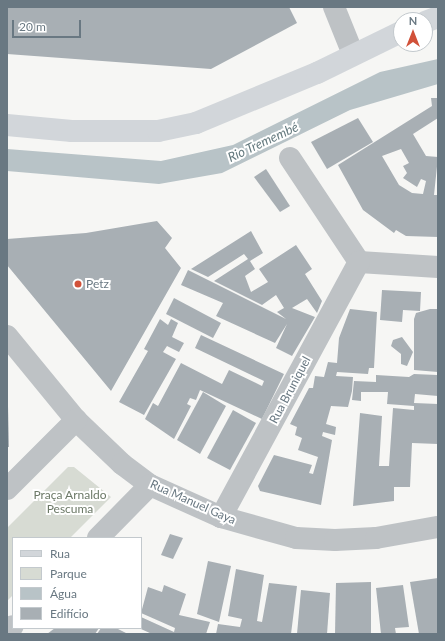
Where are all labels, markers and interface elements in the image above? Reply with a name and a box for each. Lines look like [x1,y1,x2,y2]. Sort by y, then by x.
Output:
scale bar [14,12,83,38]
north arrow [393,12,433,52]
text: N [409,14,417,27]
text: 20 m [19,19,46,34]
water label: Rio Tremembé [225,119,301,165]
place label: Petz [86,277,109,291]
marker: Petz [73,279,83,289]
street label: Rua Bruniquel [266,354,314,426]
street label: Rua Manuel Gaya [148,477,238,527]
park label: Praça Arnaldo Pescuma [33,488,107,516]
legend [12,537,142,629]
text: Rua [50,546,70,561]
text: Parque [50,566,87,581]
text: Água [50,586,77,601]
text: Edifício [50,606,89,621]

